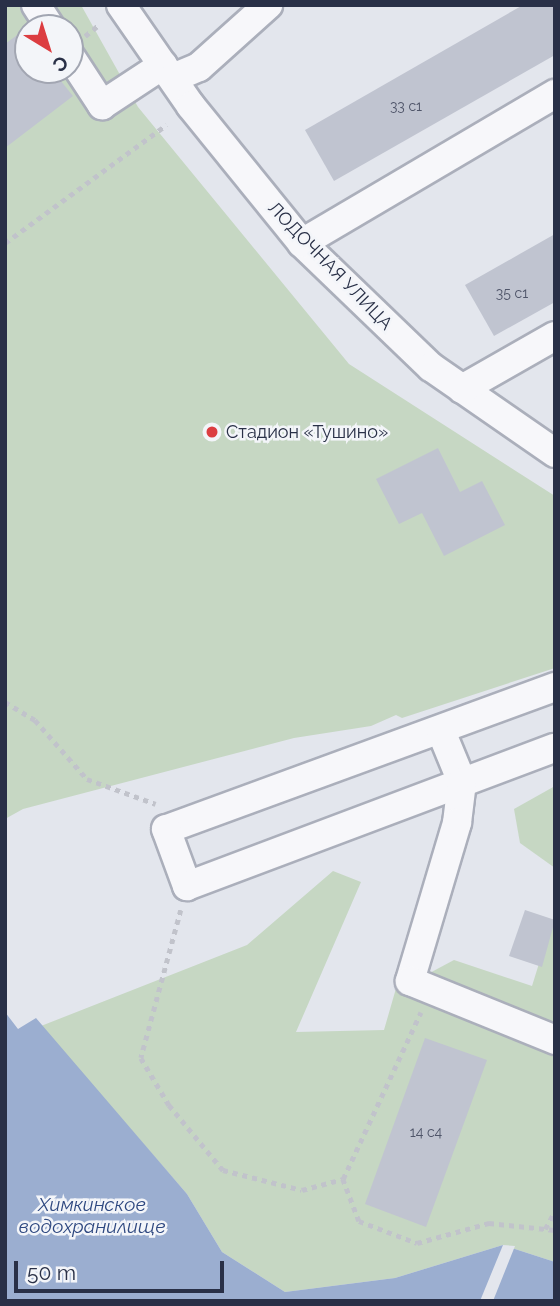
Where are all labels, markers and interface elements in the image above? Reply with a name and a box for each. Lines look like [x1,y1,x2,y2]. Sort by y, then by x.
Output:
north arrow [14,14,84,84]
text: С [49,51,73,77]
house number: 33 с1 [390,98,422,114]
street label: ЛОДОЧНАЯ УЛИЦА [263,197,397,335]
house number: 35 с1 [496,285,528,301]
place label: Стадион «Тушино» [226,421,388,443]
marker: Стадион «Тушино» [204,424,220,440]
house number: 14 с4 [410,1124,442,1140]
water label: Химкинское водохранилище [18,1194,166,1238]
scale bar [18,1246,228,1290]
text: 50 m [27,1260,76,1285]

